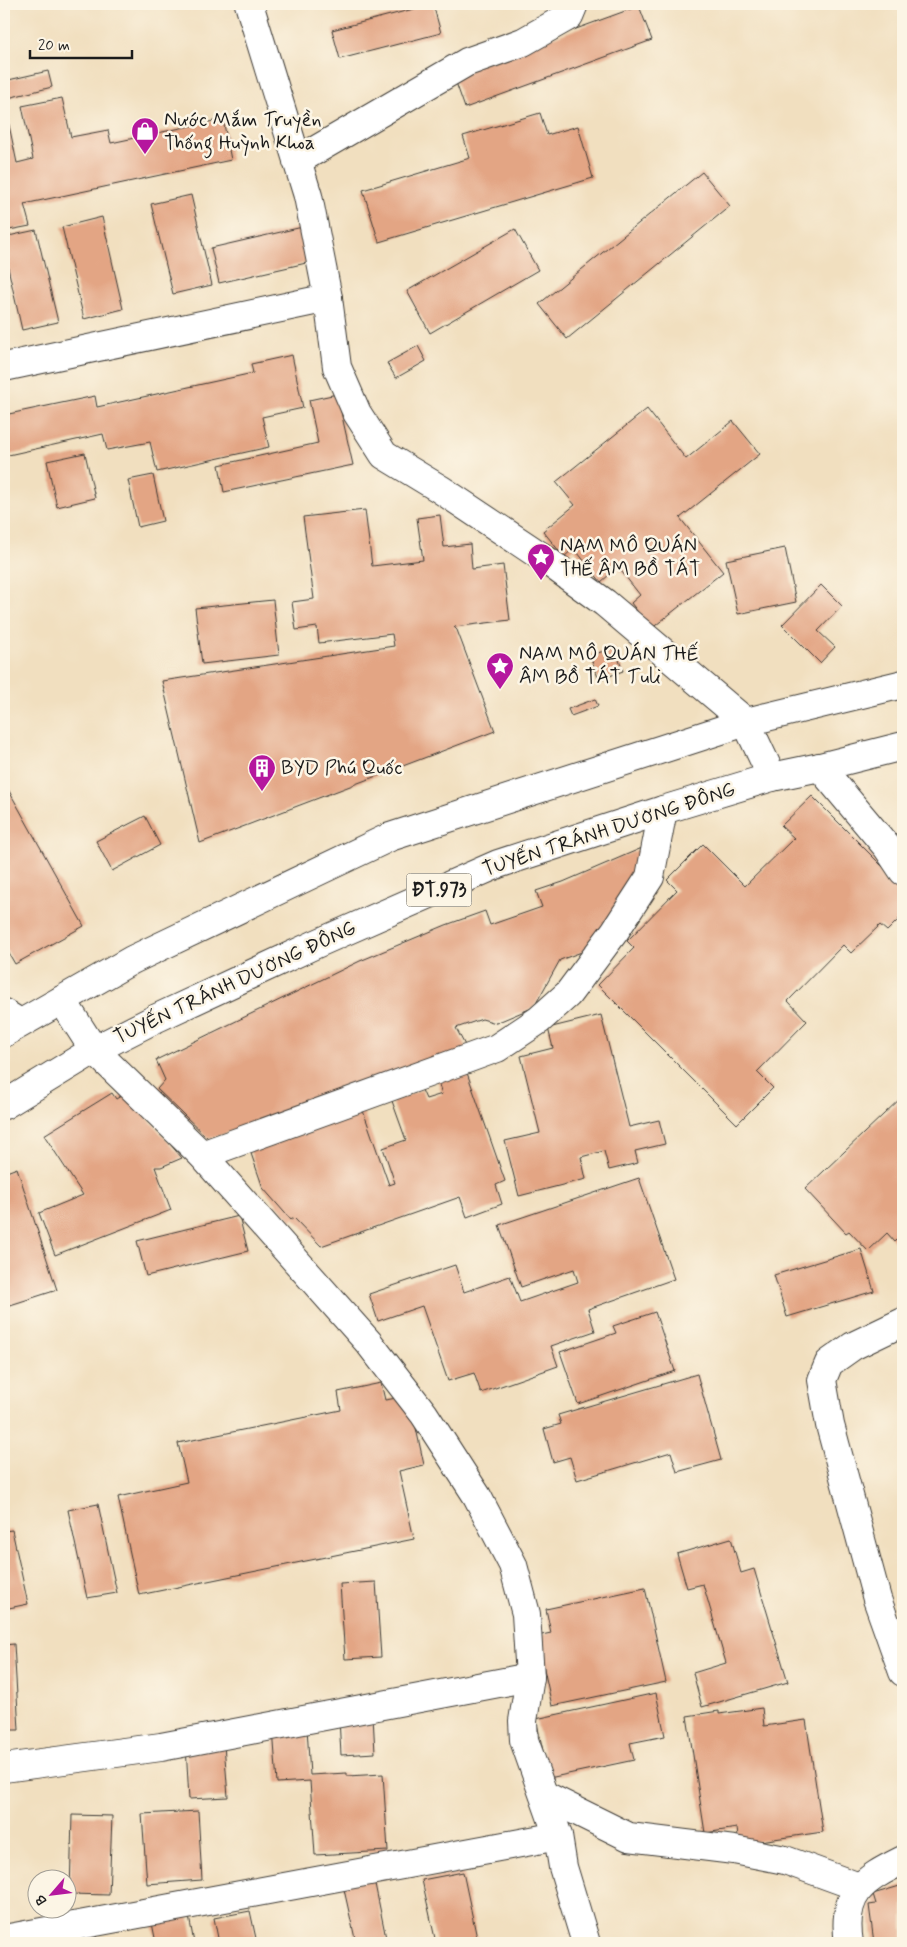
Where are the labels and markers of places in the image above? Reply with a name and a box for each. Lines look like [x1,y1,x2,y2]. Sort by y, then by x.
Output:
place label: Nước Mắm Truyền Thống Huỳnh Khoa [164,107,321,159]
shop icon: Nước Mắm Truyền Thống Huỳnh Khoa [130,116,160,155]
place label: NAM MÔ QUÁN THẾ ÂM BỒ TÁT [560,533,700,583]
place icon: NAM MÔ QUÁN THẾ ÂM BỒ TÁT [526,542,556,581]
place label: NAM MÔ QUÁN THẾ ÂM BỒ TÁT Tuli [519,641,698,691]
place icon: NAM MÔ QUÁN THẾ ÂM BỒ TÁT Tuli [485,651,515,690]
building icon: BYD Phú Quốc [247,753,277,792]
place label: BYD Phú Quốc [281,755,402,782]

